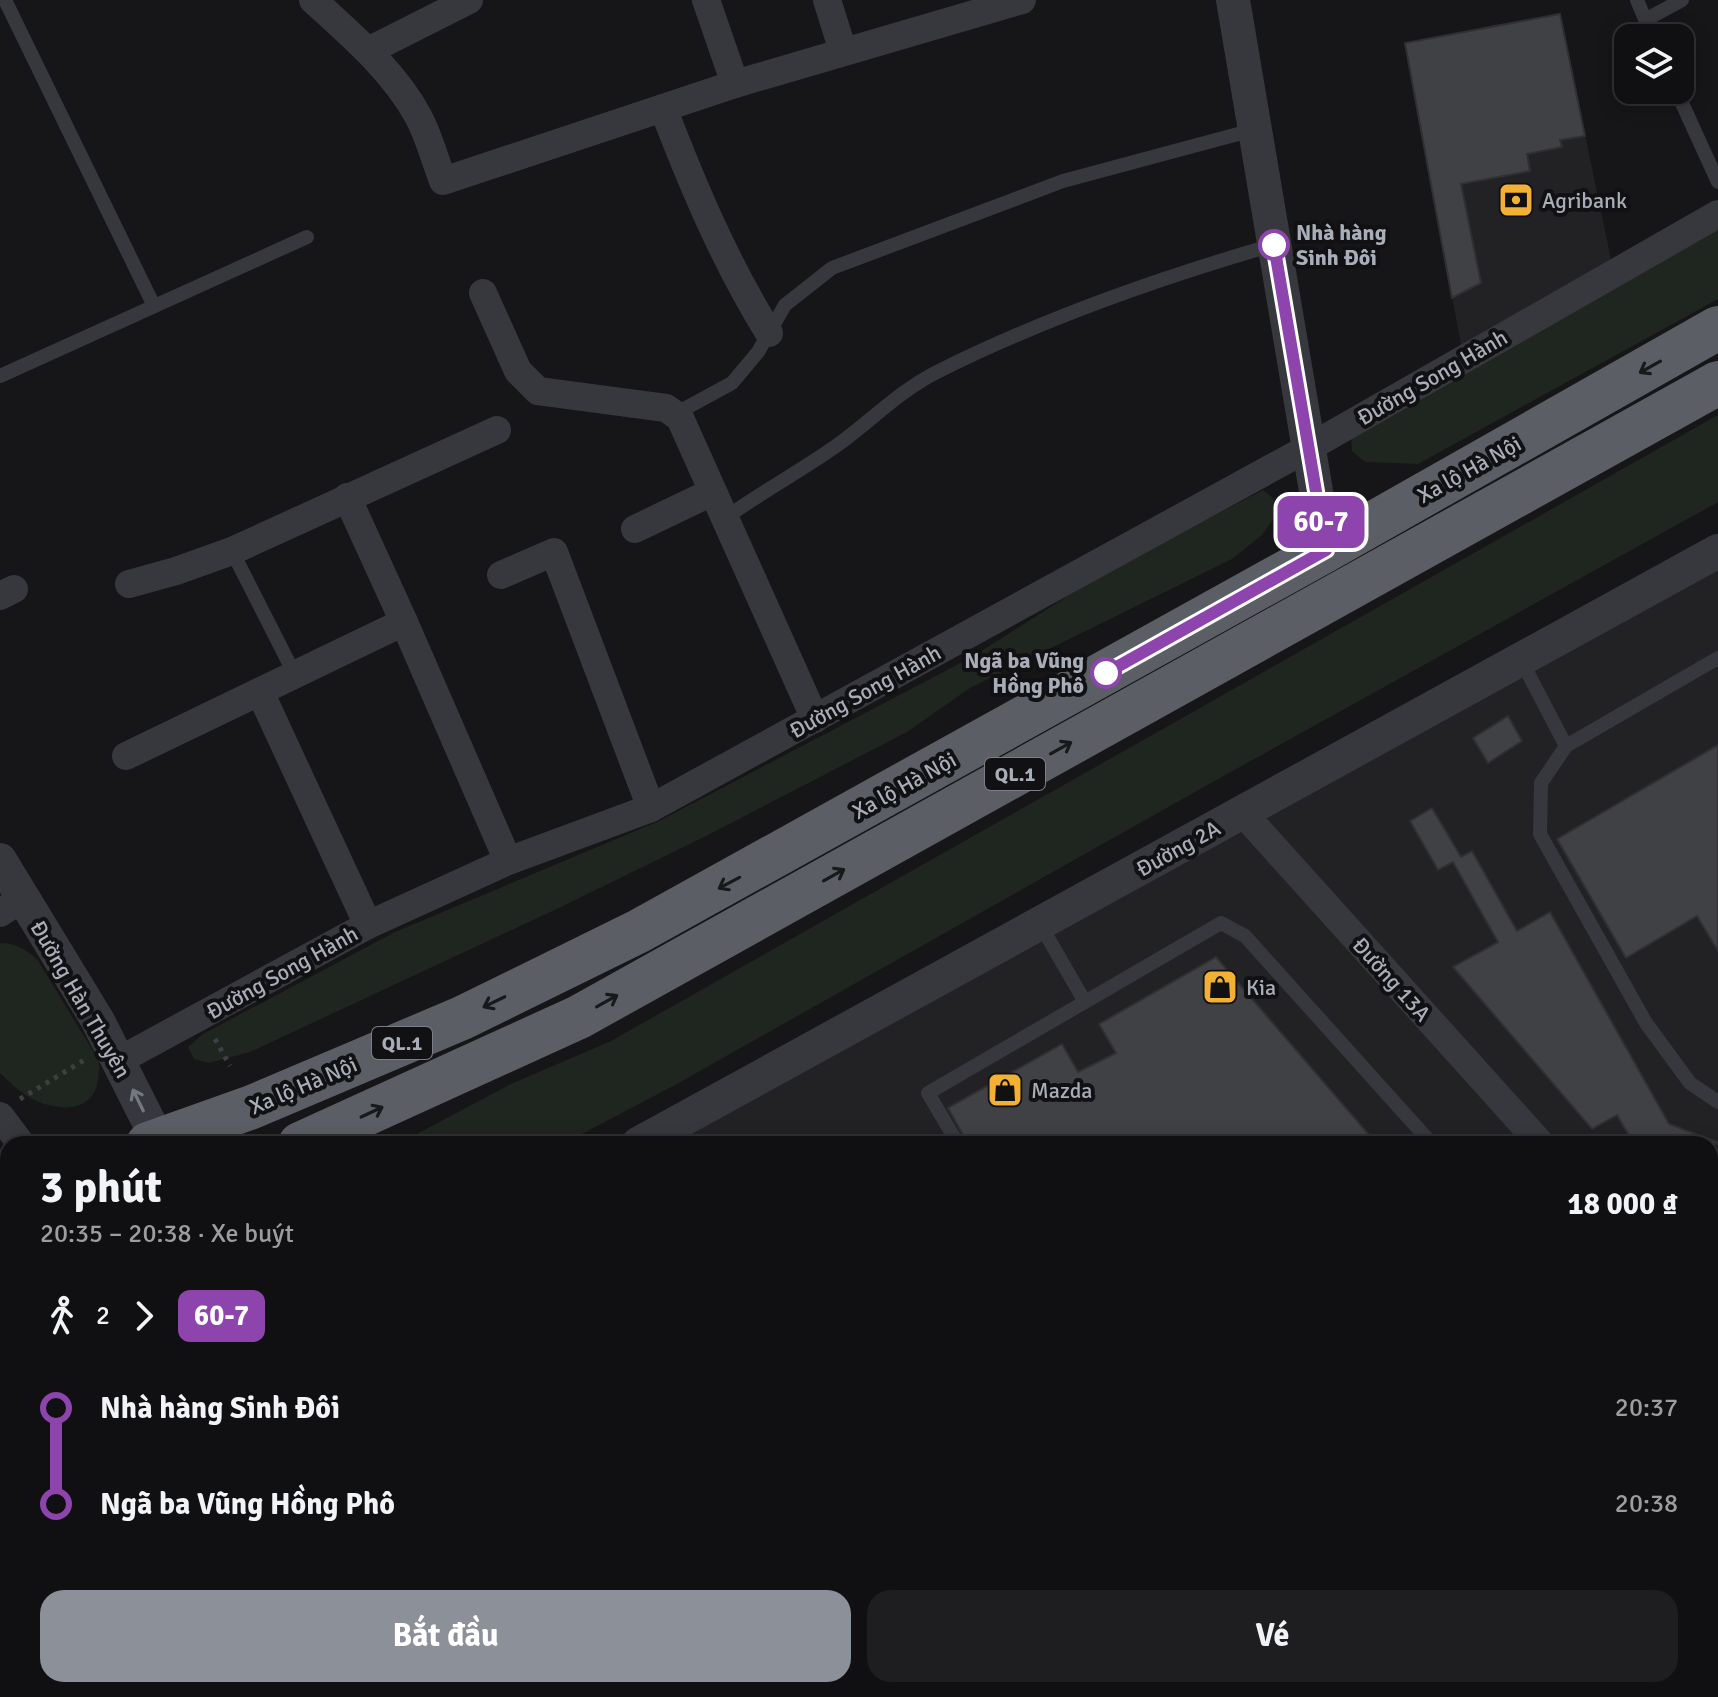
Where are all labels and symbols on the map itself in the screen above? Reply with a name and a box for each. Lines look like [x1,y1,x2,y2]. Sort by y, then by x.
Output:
bank icon: Agribank [1497,181,1535,219]
place label: Agribank [1542,187,1627,214]
place label: Nhà hàng Sinh Đôi [1296,219,1387,271]
marker: Nhà hàng Sinh Đôi [1259,230,1289,260]
street label: Đường Song Hành [1352,324,1512,431]
one-way arrow [1639,359,1662,375]
street label: Xa lộ Hà Nội [1413,430,1526,509]
line badge: 60-7 [1265,496,1377,548]
street label: Đường Song Hành [785,639,946,744]
place label: Ngã ba Vũng Hồng Phô [964,647,1084,699]
marker: Ngã ba Vũng Hồng Phô [1091,658,1121,688]
one-way arrow [1049,740,1072,756]
street label: Xa lộ Hà Nội [848,746,961,825]
road number: QL.1 [985,758,1045,790]
street label: Đường 2A [1131,814,1225,883]
one-way arrow [822,867,845,883]
one-way arrow [717,875,741,891]
street label: Đường Hàn Thuyên [25,916,137,1083]
street label: Đường Song Hành [202,920,363,1025]
street label: Đường 13A [1347,932,1437,1027]
shop icon: Kia [1201,968,1239,1006]
place label: Kia [1246,974,1276,1001]
one-way arrow [595,993,618,1009]
one-way arrow [482,995,506,1010]
road number: QL.1 [372,1027,432,1059]
street label: Xa lộ Hà Nội [245,1051,361,1120]
shop icon: Mazda [986,1071,1024,1109]
place label: Mazda [1031,1077,1092,1104]
one-way arrow [130,1089,146,1113]
one-way arrow [359,1104,383,1119]

